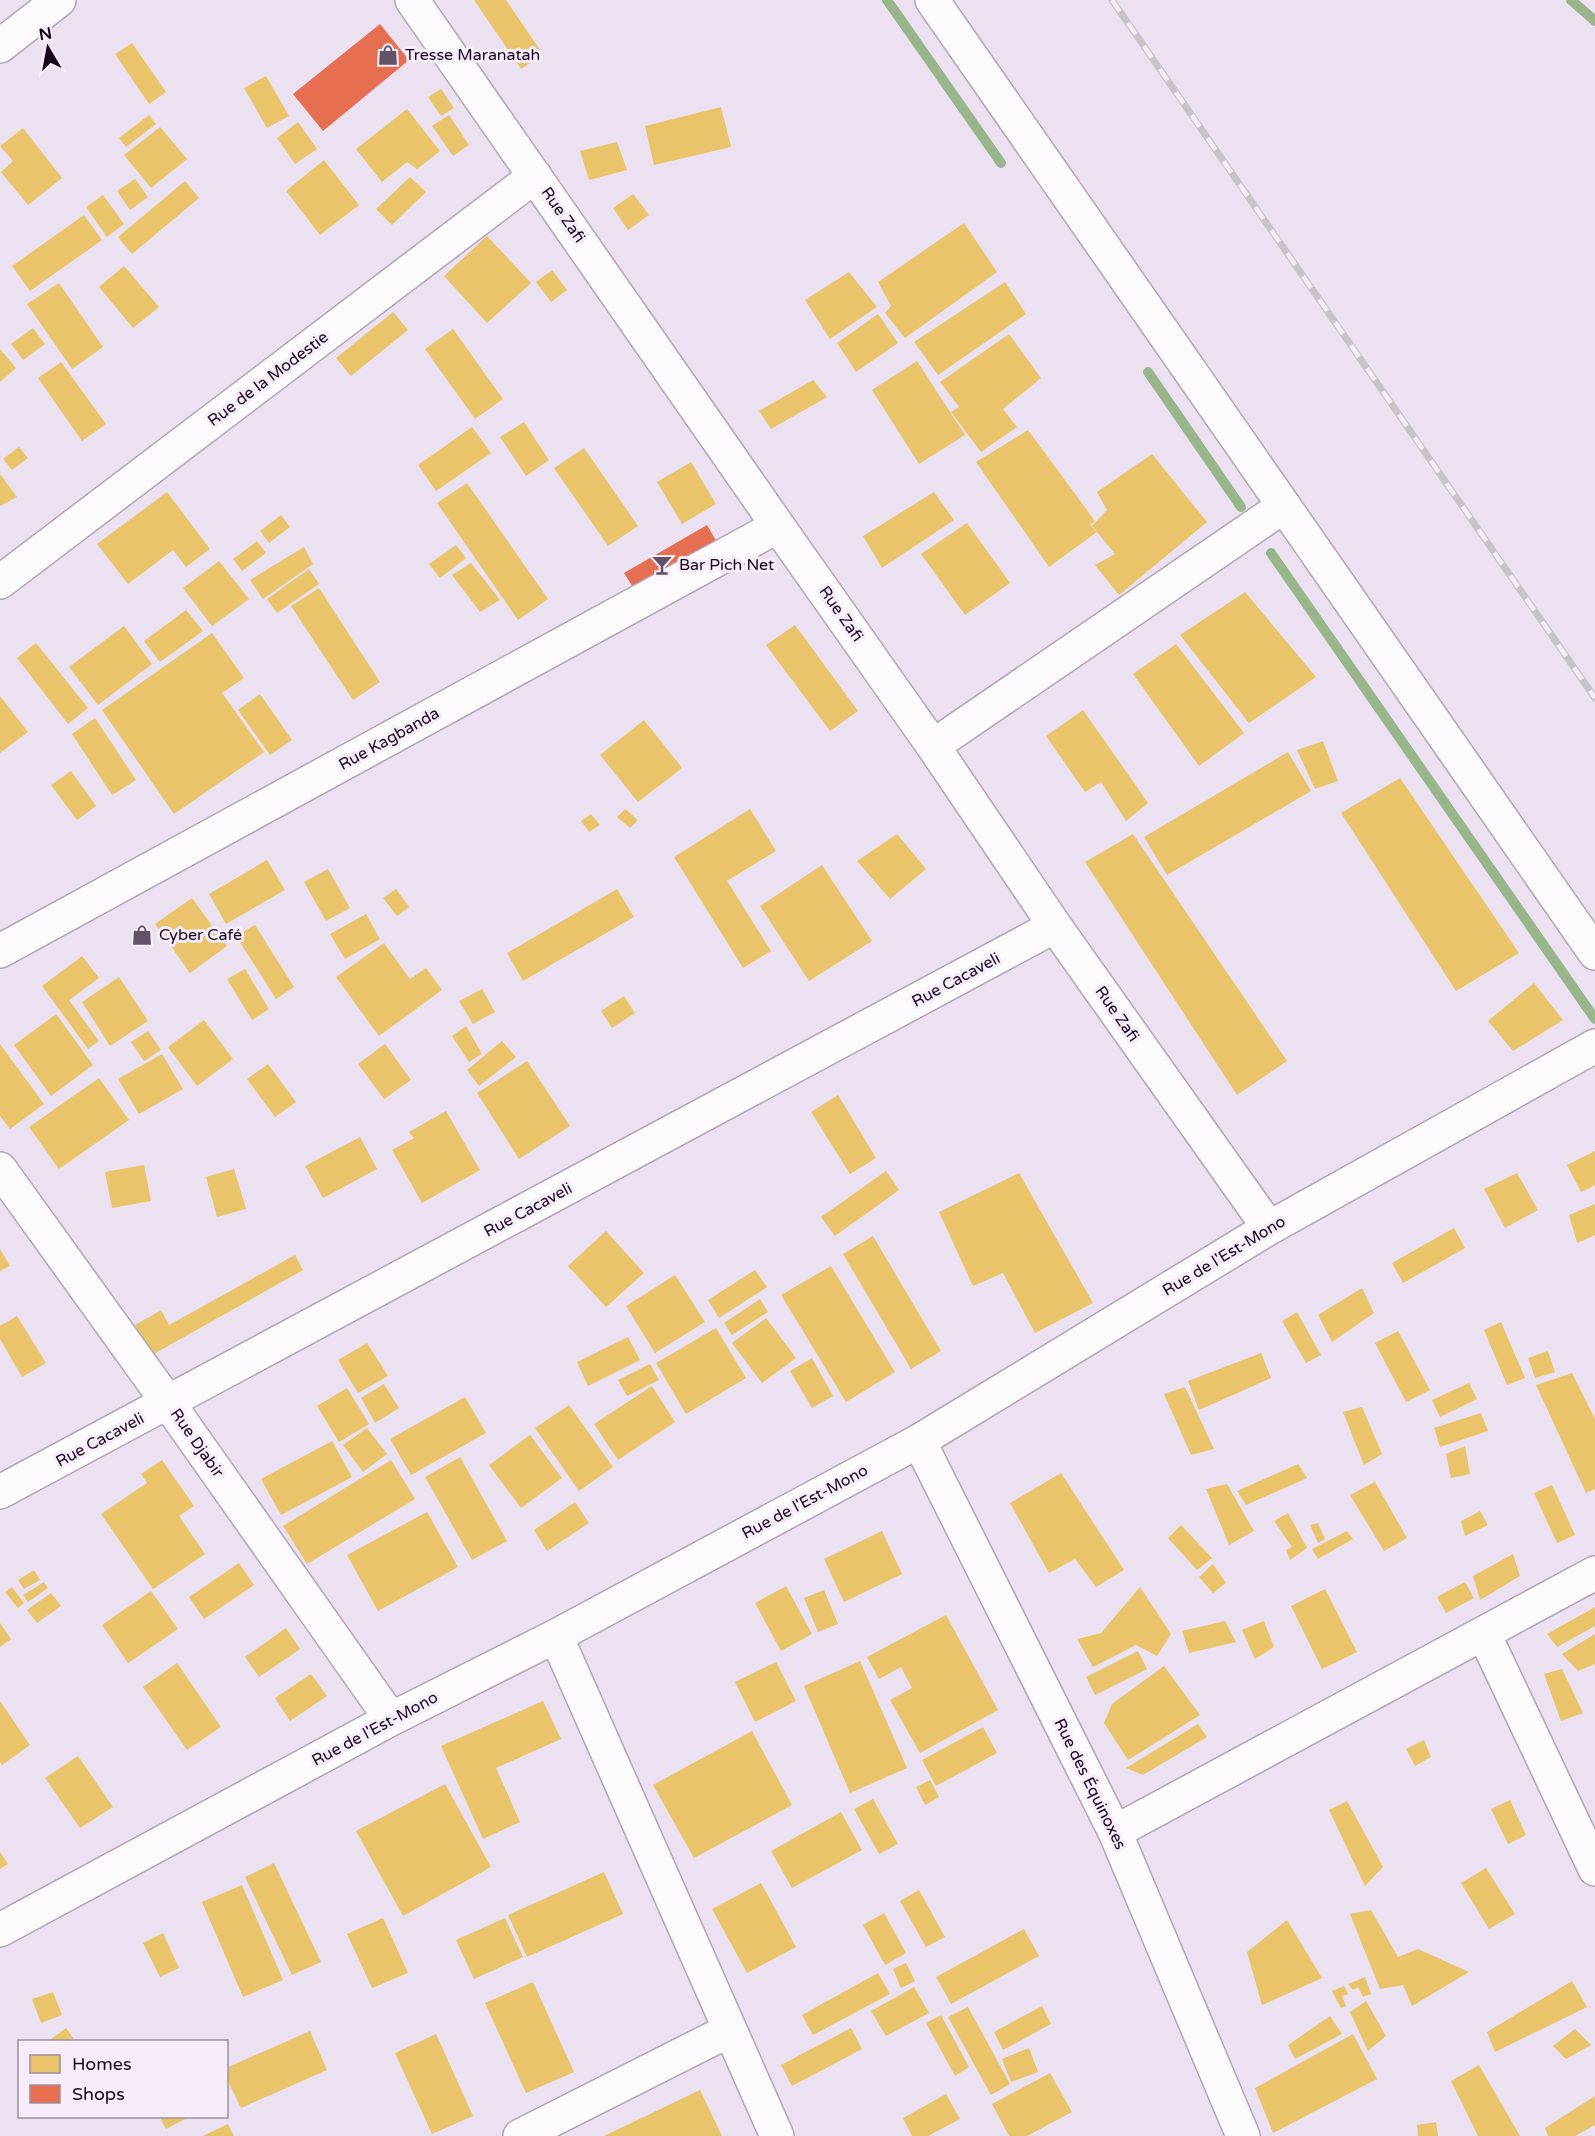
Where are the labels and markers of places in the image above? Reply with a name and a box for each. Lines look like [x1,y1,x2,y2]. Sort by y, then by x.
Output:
shop icon: Tresse Maranatah [376,43,400,67]
place label: Tresse Maranatah [405,45,540,65]
bar icon: Bar Pich Net [650,553,674,577]
place label: Bar Pich Net [679,555,774,575]
shop icon: Cyber Café [130,923,154,947]
place label: Cyber Café [159,925,242,945]

